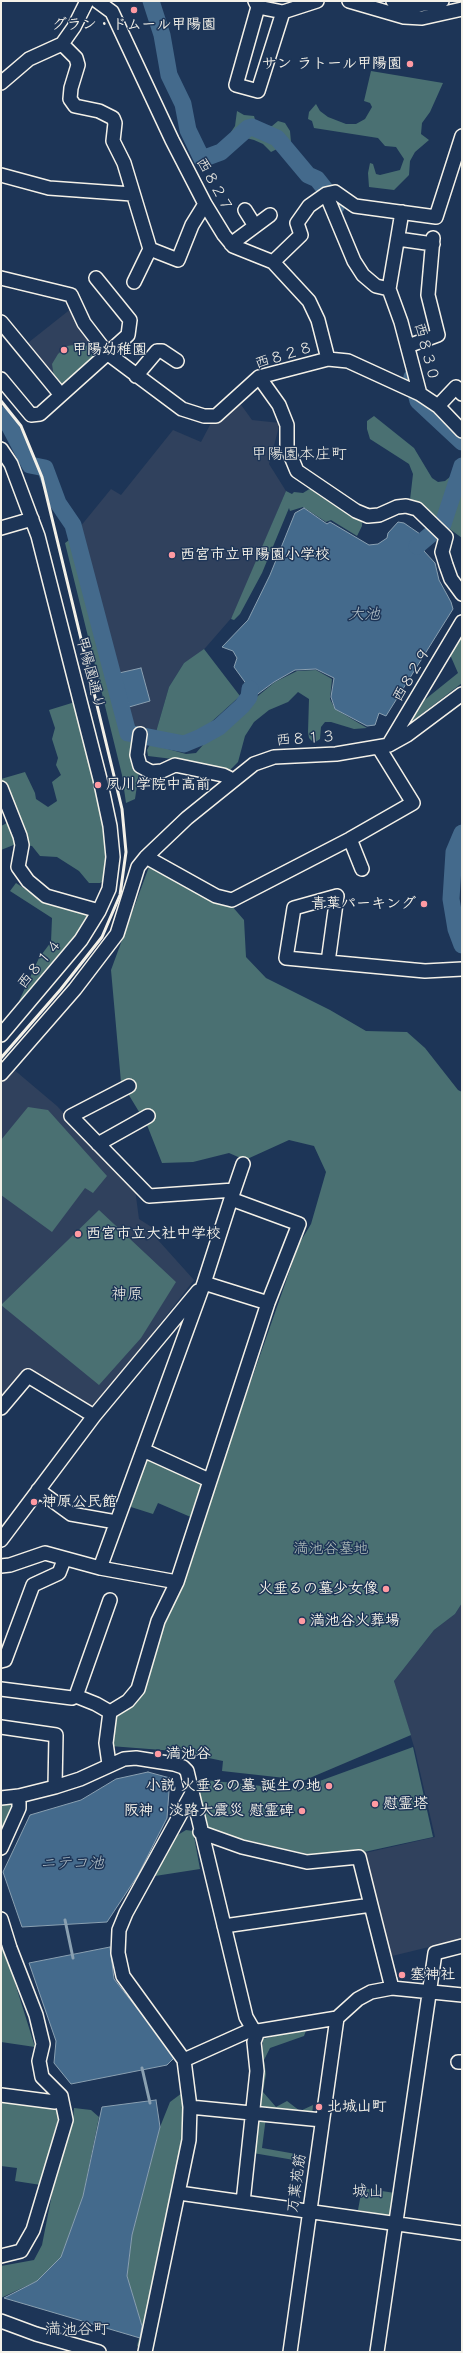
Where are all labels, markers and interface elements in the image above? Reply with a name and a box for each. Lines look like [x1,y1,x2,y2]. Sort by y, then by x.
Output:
marker: グラン・ドムール甲陽園 [129,5,139,15]
place label: グラン・ドムール甲陽園 [52,16,216,34]
place label: サン ラトール甲陽園 [262,55,402,73]
marker: サン ラトール甲陽園 [405,59,415,69]
street label: 西８２７ [192,154,236,216]
street label: 西８３０ [410,321,442,383]
street label: 西８２８ [253,339,315,373]
place label: 甲陽幼稚園 [72,341,147,359]
marker: 甲陽幼稚園 [59,345,69,355]
district label: 甲陽園本庄町 [251,445,347,465]
place label: 西宮市立甲陽園小学校 [180,546,330,564]
marker: 西宮市立甲陽園小学校 [167,550,177,560]
water label: 大池 [348,605,380,625]
street label: 甲陽園通り [72,634,108,712]
street label: 西８２９ [389,645,435,705]
street label: 西８１３ [275,728,337,750]
place label: 夙川学院中高前 [106,776,211,794]
marker: 夙川学院中高前 [93,780,103,790]
place label: 青葉パーキング [311,895,416,913]
marker: 青葉パーキング [419,899,429,909]
street label: 西８１４ [14,935,66,993]
place label: 西宮市立大社中学校 [86,1225,221,1243]
marker: 西宮市立大社中学校 [73,1229,83,1239]
district label: 神原 [111,1285,143,1305]
place label: 神原公民館 [42,1493,117,1511]
marker: 神原公民館 [29,1497,39,1507]
park label: 満池谷墓地 [294,1540,368,1558]
place label: 火垂るの墓少女像 [258,1580,378,1598]
marker: 火垂るの墓少女像 [381,1584,391,1594]
place label: 満池谷火葬場 [310,1612,400,1630]
marker: 満池谷火葬場 [297,1616,307,1626]
place label: 満池谷 [166,1745,211,1763]
marker: 満池谷 [153,1749,163,1759]
place label: 小説 火垂るの墓 誕生の地 [146,1777,321,1795]
marker: 小説 火垂るの墓 誕生の地 [324,1781,334,1791]
place label: 慰霊塔 [383,1795,428,1813]
marker: 慰霊塔 [370,1799,380,1809]
place label: 阪神・淡路大震災 慰霊碑 [124,1802,294,1820]
marker: 阪神・淡路大震災 慰霊碑 [297,1806,307,1816]
water label: ニテコ池 [40,1854,104,1874]
place label: 塞神社 [410,1966,455,1984]
marker: 塞神社 [397,1970,407,1980]
place label: 北城山町 [327,2098,387,2116]
marker: 北城山町 [314,2102,324,2112]
street label: 万葉苑筋 [284,2152,310,2214]
district label: 城山 [352,2182,384,2202]
district label: 満池谷町 [45,2320,109,2340]

